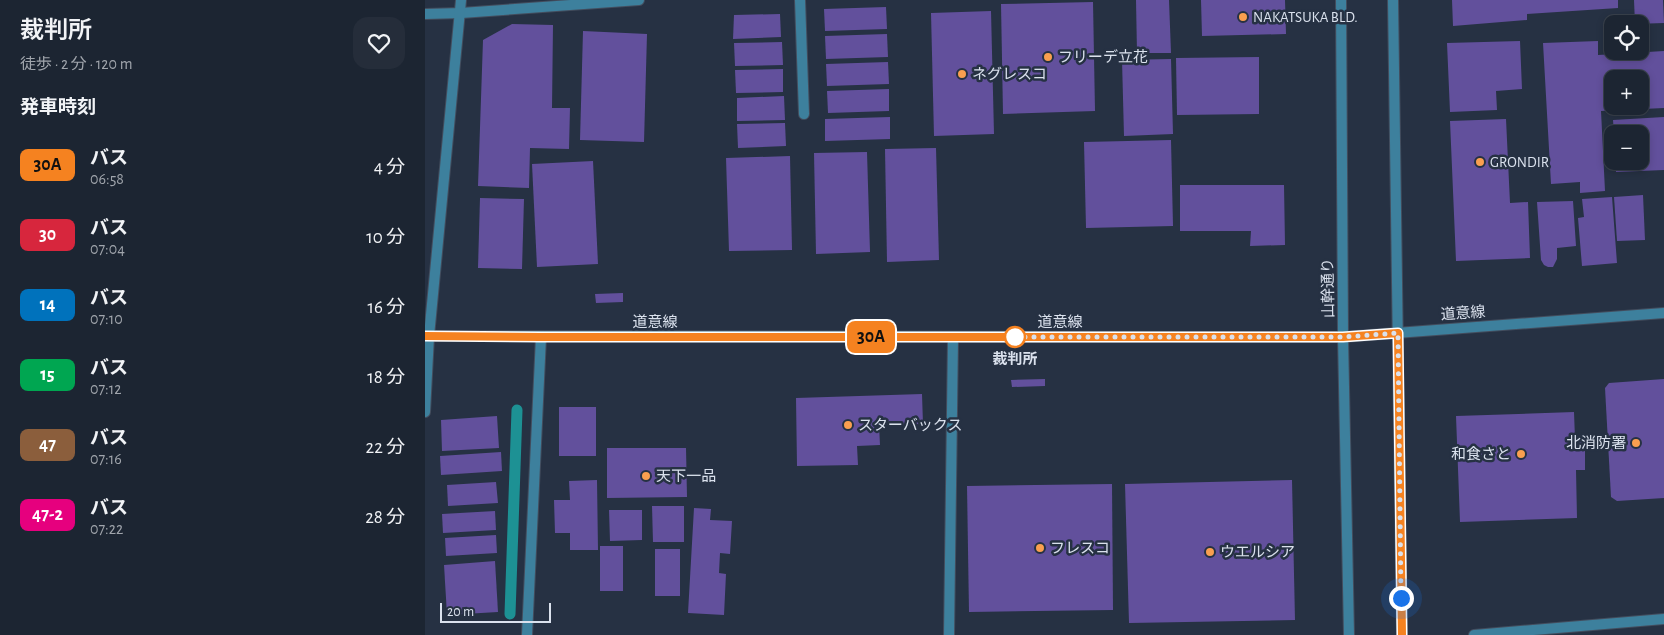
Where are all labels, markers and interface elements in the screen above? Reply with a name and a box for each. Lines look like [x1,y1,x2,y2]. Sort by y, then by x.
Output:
place label: NAKATSUKA BLD. [1253,10,1358,25]
marker: NAKATSUKA BLD. [1237,11,1249,23]
map controls [1604,15,1649,170]
button: locate [1604,15,1649,60]
button: heart [353,17,405,69]
text: 裁判所 [20,19,92,43]
place label: フリーデ立花 [1058,49,1148,65]
marker: フリーデ立花 [1042,51,1054,63]
text: 徒歩 · 2 分 · 120 m [20,56,132,72]
place label: ネグレスコ [972,66,1047,82]
marker: ネグレスコ [956,68,968,80]
button: + [1604,70,1649,115]
text: 発車時刻 [20,98,96,117]
button: − [1604,125,1649,170]
text: バス [90,149,128,168]
place label: GRONDIR [1490,155,1549,170]
text: 30A [34,156,61,174]
marker: GRONDIR [1474,156,1486,168]
text: 4 分 [374,158,405,177]
text: 06:58 [90,171,124,187]
text: バス [90,219,128,238]
text: 30 [39,226,56,244]
text: 10 分 [366,228,405,247]
text: 07:04 [90,241,125,257]
street label: 山幹通り [1319,258,1337,318]
text: バス [90,289,128,308]
text: 14 [40,296,55,314]
text: 16 分 [367,298,405,317]
street label: 道意線 [1440,303,1486,323]
text: 07:10 [90,311,123,327]
street label: 道意線 [632,314,678,330]
street label: 道意線 [1037,314,1083,330]
line badge: 30A [842,321,900,353]
marker: 裁判所 [1004,326,1026,348]
text: 30A [857,328,885,346]
place label: 裁判所 [992,350,1038,367]
text: バス [90,359,128,378]
text: 15 [40,366,55,384]
text: 18 分 [367,368,405,387]
text: 07:12 [90,381,122,397]
place label: スターバックス [858,417,962,433]
marker: スターバックス [842,419,854,431]
text: バス [90,429,128,448]
place label: 北消防署 [1566,434,1626,451]
text: 47 [39,436,56,454]
marker: 北消防署 [1630,437,1642,449]
text: 22 分 [366,438,405,457]
place label: 和食さと [1451,446,1511,462]
marker: 和食さと [1515,448,1527,460]
text: 07:16 [90,451,122,467]
place label: 天下一品 [656,469,716,484]
marker: 天下一品 [640,470,652,482]
text: バス [90,499,128,518]
text: 47-2 [32,506,63,524]
text: 28 分 [365,508,405,527]
text: 07:22 [90,521,123,537]
place label: フレスコ [1050,541,1110,556]
marker: フレスコ [1034,542,1046,554]
place label: ウエルシア [1220,545,1295,560]
marker: ウエルシア [1204,546,1216,558]
your location [1389,586,1414,611]
scale bar [440,600,551,623]
text: 20 m [447,605,474,619]

